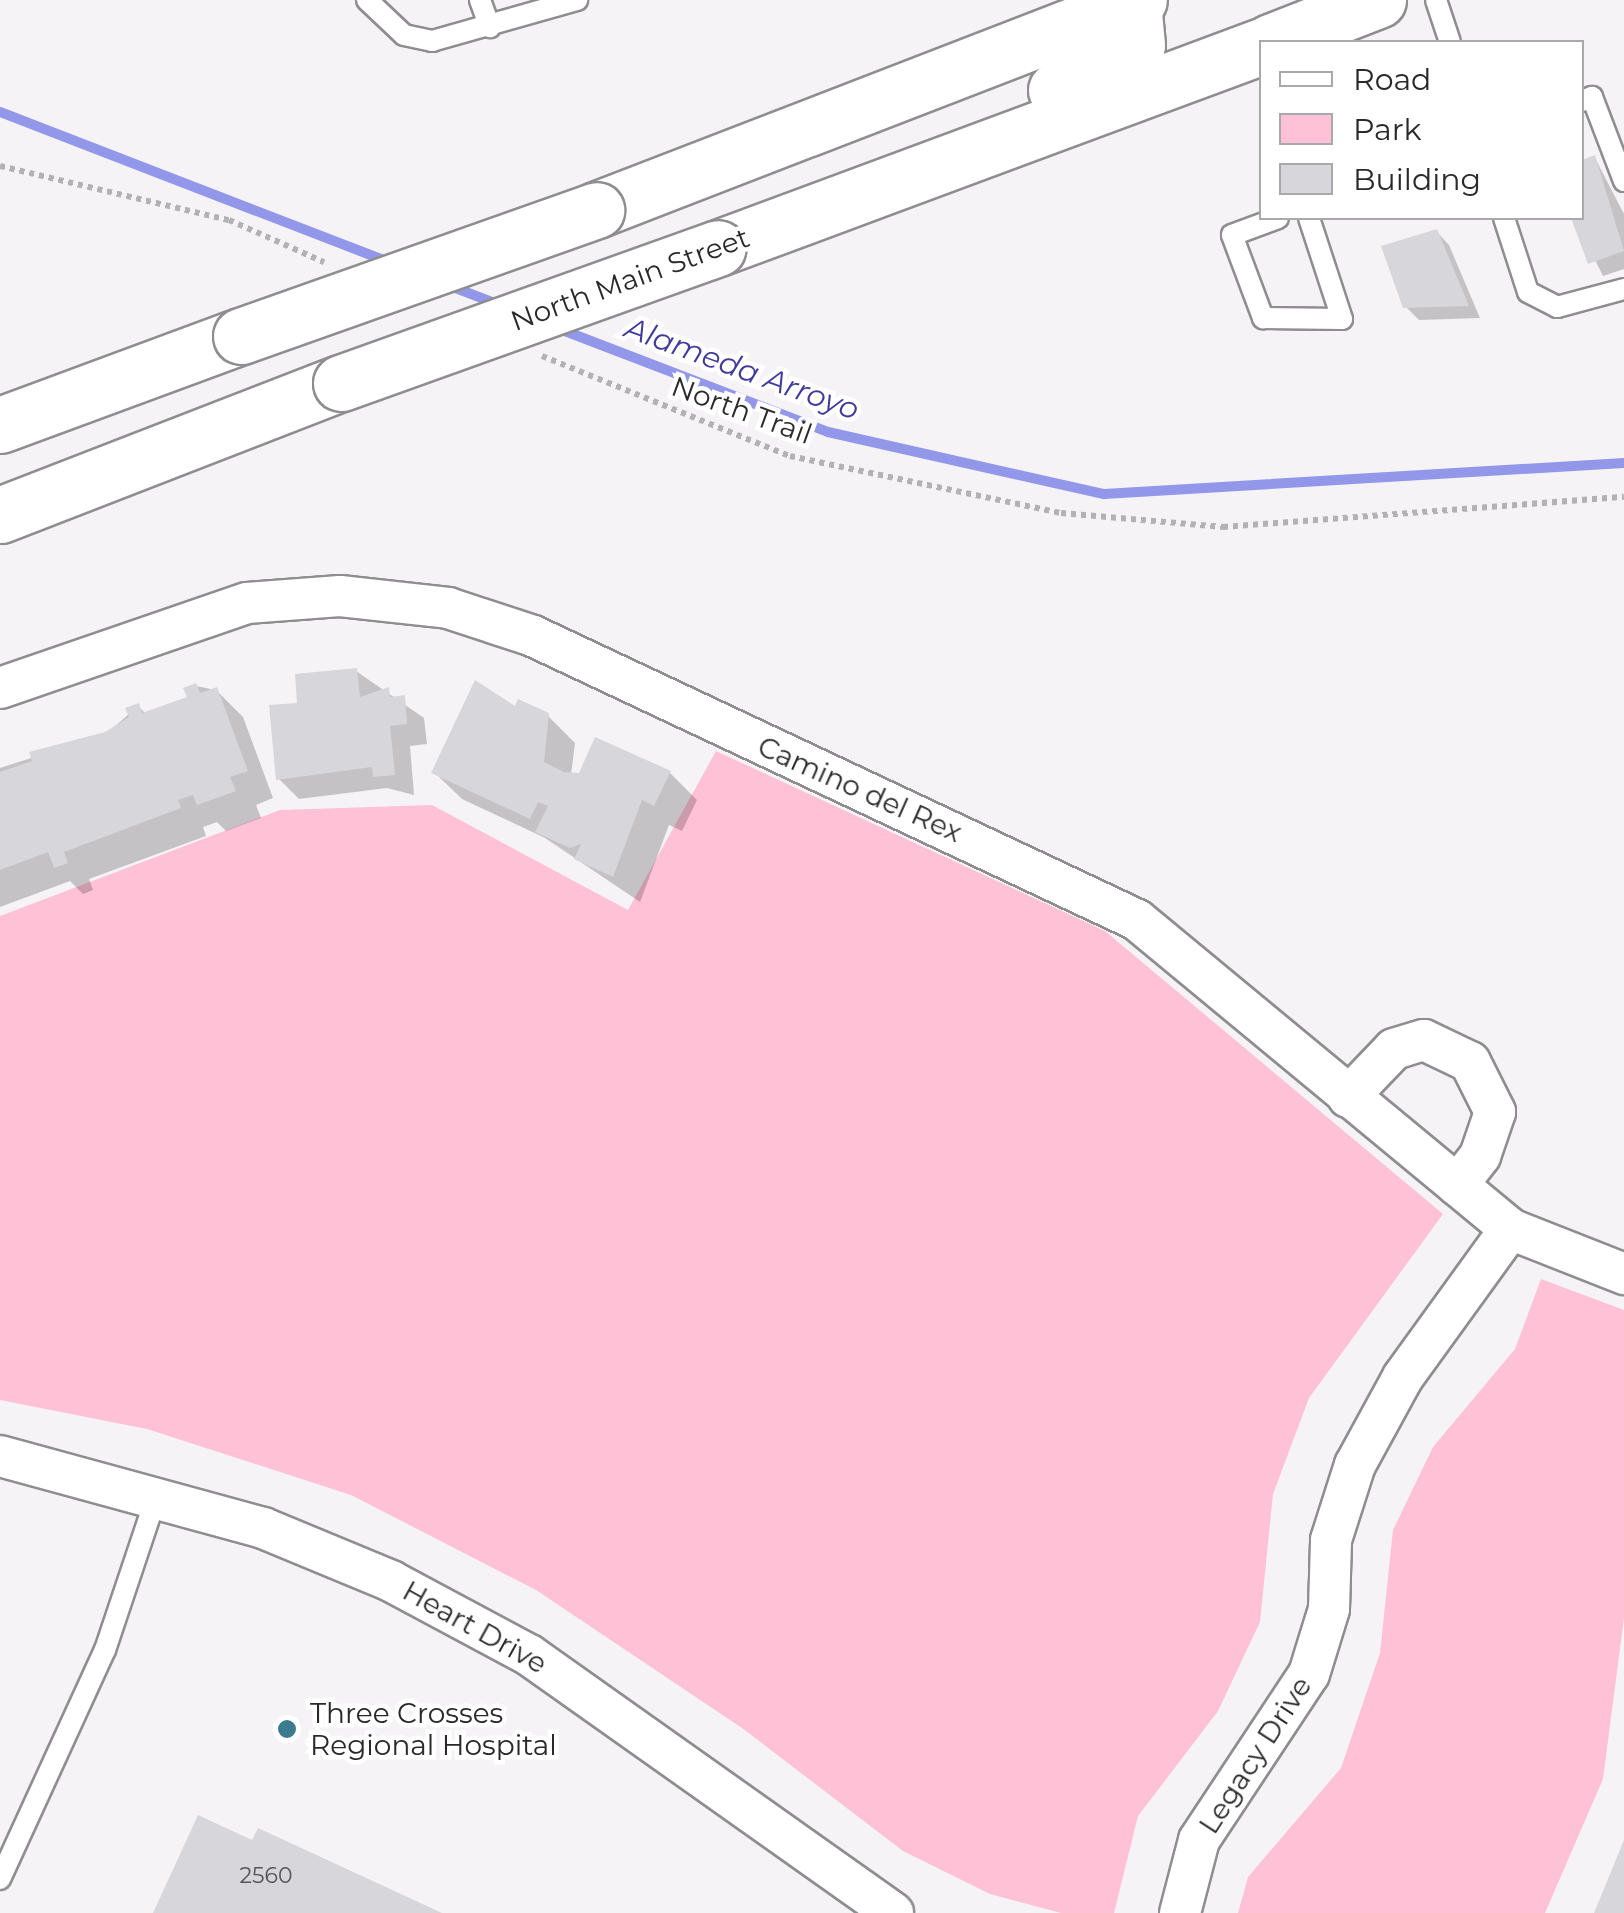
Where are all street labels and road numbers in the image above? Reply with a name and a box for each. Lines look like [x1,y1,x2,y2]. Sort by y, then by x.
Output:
street label: North Main Street [506,220,754,338]
street label: North Trail [667,369,817,451]
street label: Camino del Rex [753,729,967,849]
street label: Heart Drive [397,1574,553,1680]
street label: Legacy Drive [1192,1670,1318,1840]

